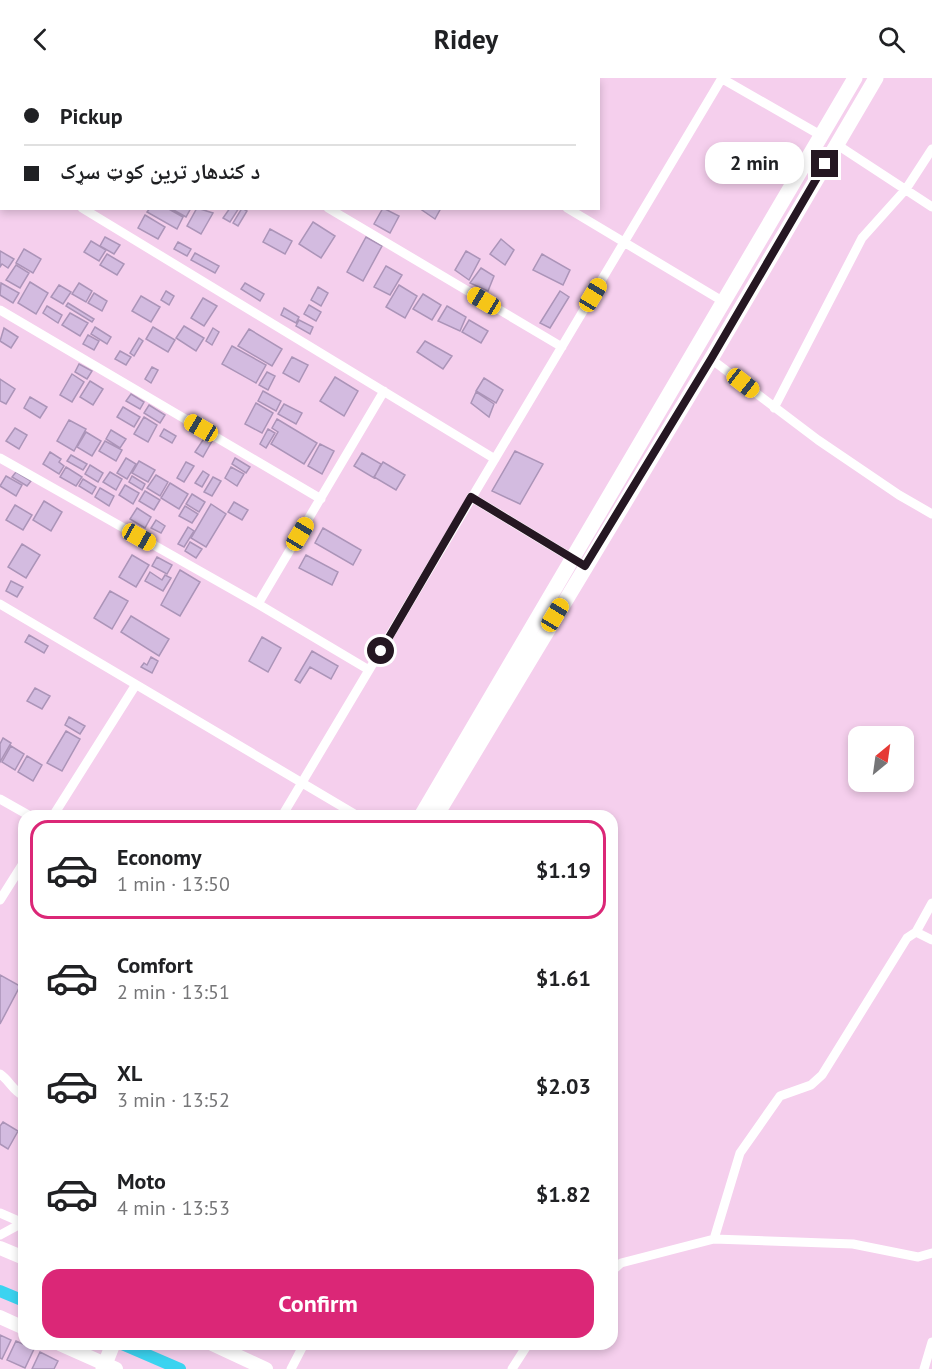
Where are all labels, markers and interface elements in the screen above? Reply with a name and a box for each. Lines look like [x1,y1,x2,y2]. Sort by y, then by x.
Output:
text: Ridey [434,22,498,56]
icon: back [24,23,57,56]
icon: search [875,23,908,56]
text: Pickup [60,102,123,130]
callout: 2 min [705,143,804,185]
text: 2 min [730,150,779,176]
route end [811,150,838,177]
text: د کندهار ترين کوټ سړک [60,157,260,185]
car [576,275,610,315]
car [464,284,504,318]
car [723,365,763,401]
car [181,411,221,445]
car [283,514,317,554]
car [119,520,159,554]
car [538,595,572,635]
route start [367,637,394,664]
north arrow [848,726,914,792]
map controls [848,726,914,792]
icon: car [45,843,99,897]
text: Economy [117,843,201,871]
text: $1.19 [536,856,591,884]
text: 1 min · 13:50 [117,871,230,897]
icon: car [45,951,99,1005]
text: Comfort [117,951,193,979]
text: $1.61 [536,964,591,992]
text: 2 min · 13:51 [117,979,230,1005]
icon: car [45,1059,99,1113]
text: XL [117,1059,142,1087]
text: $2.03 [536,1072,591,1100]
text: 3 min · 13:52 [117,1087,230,1113]
icon: car [45,1167,99,1221]
text: Moto [117,1167,166,1195]
text: $1.82 [536,1180,591,1208]
text: 4 min · 13:53 [117,1195,230,1221]
button: Confirm [42,1269,594,1338]

